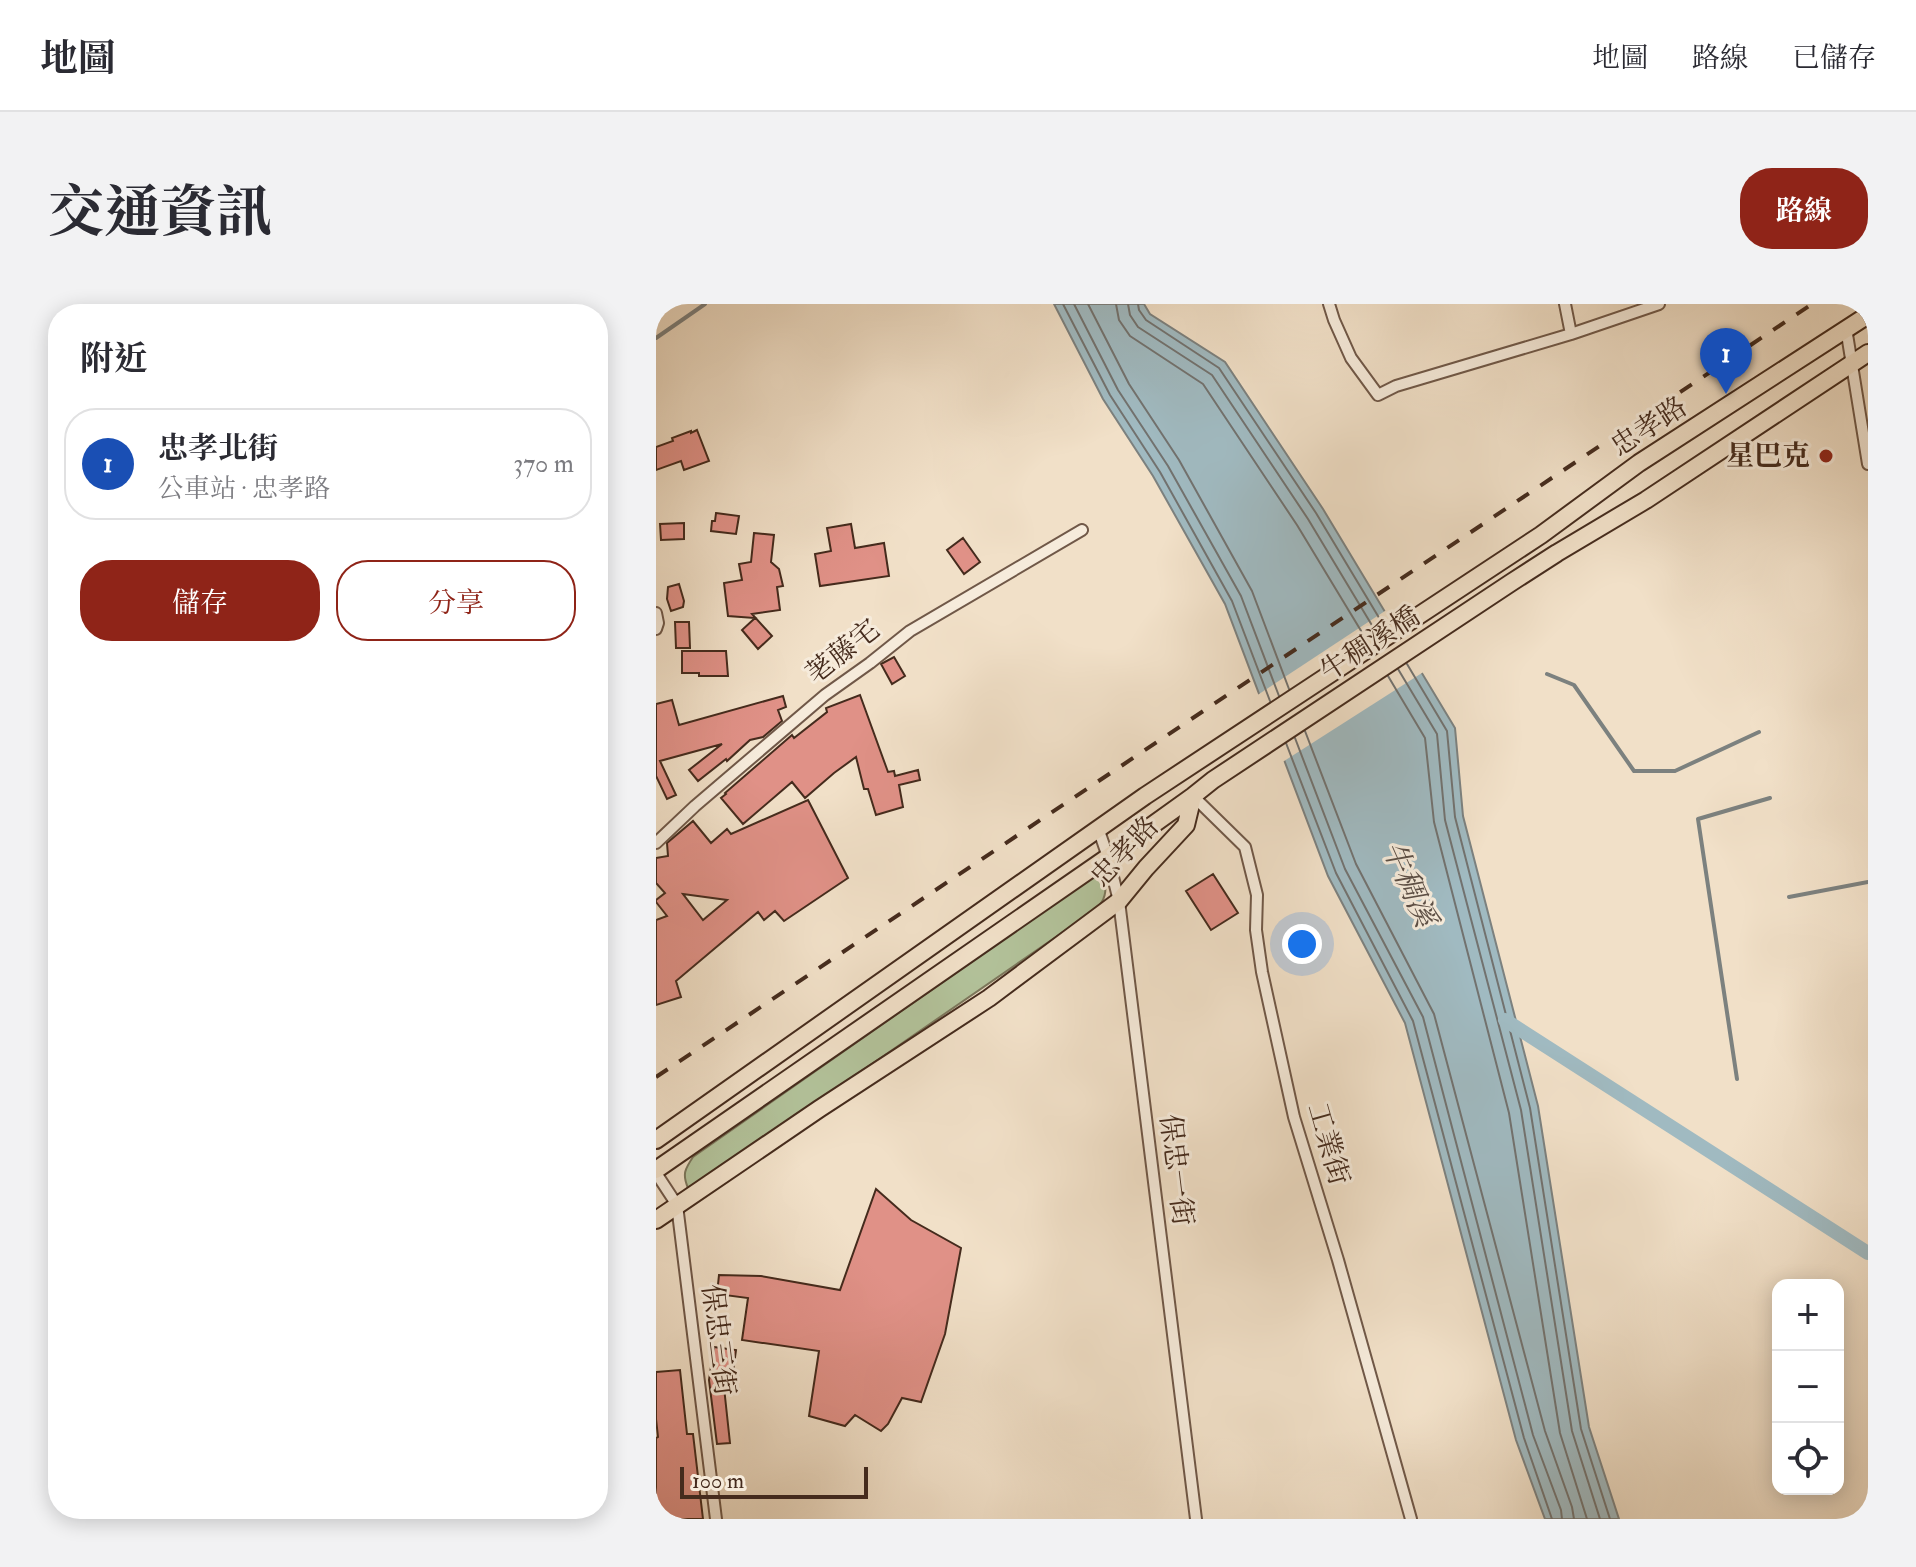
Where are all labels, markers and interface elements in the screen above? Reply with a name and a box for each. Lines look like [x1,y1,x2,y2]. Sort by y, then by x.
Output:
text: 地圖 [40,35,116,83]
text: 地圖 [1592,41,1648,76]
text: 路線 [1692,41,1748,76]
text: 已儲存 [1792,41,1876,76]
button: 路線 [1740,168,1868,249]
text: 交通資訊 [48,178,272,249]
pin: 1 [1700,328,1752,394]
text: 附近 [80,338,148,381]
street label: 忠孝路 [1604,389,1694,465]
text: 忠孝北街 [158,430,278,467]
place label: 星巴克 [1726,439,1810,474]
marker: 星巴克 [1817,447,1835,465]
text: 1 [103,448,113,480]
text: 370 m [513,448,574,480]
text: 公車站 · 忠孝路 [158,473,330,505]
button: 儲存 [80,560,320,641]
button: 分享 [336,560,576,641]
street label: 牛稠溪橋 [1313,599,1427,689]
street label: 荖藤宅 [799,612,887,692]
street label: 忠孝路 [1084,809,1166,895]
water label: 牛稠溪 [1374,835,1445,935]
your location [1282,924,1322,964]
street label: 工業街 [1300,1099,1356,1189]
street label: 保忠一街 [1152,1112,1200,1228]
map controls [1772,1279,1844,1495]
button: + [1772,1279,1844,1351]
street label: 保忠三街 [694,1282,742,1398]
button: − [1772,1351,1844,1423]
button: locate [1772,1423,1844,1495]
scale bar [680,1463,868,1499]
text: 100 m [692,1467,744,1495]

